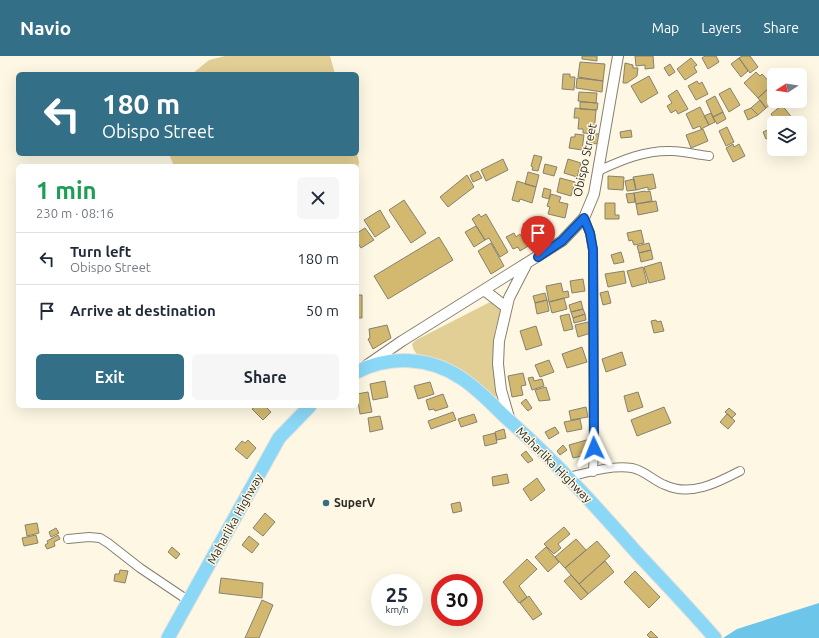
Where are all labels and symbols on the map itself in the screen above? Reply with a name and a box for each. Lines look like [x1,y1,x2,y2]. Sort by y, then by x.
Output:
north arrow [767,68,807,108]
street label: Obispo Street [570,122,599,198]
pin [521,216,555,257]
street label: Maharlika Highway [514,424,595,505]
position arrow [573,427,615,469]
street label: Maharlika Highway [204,471,265,566]
place label: SuperV [334,496,376,509]
marker: SuperV [321,498,331,508]
speed limit sign: 30 [431,574,483,626]

